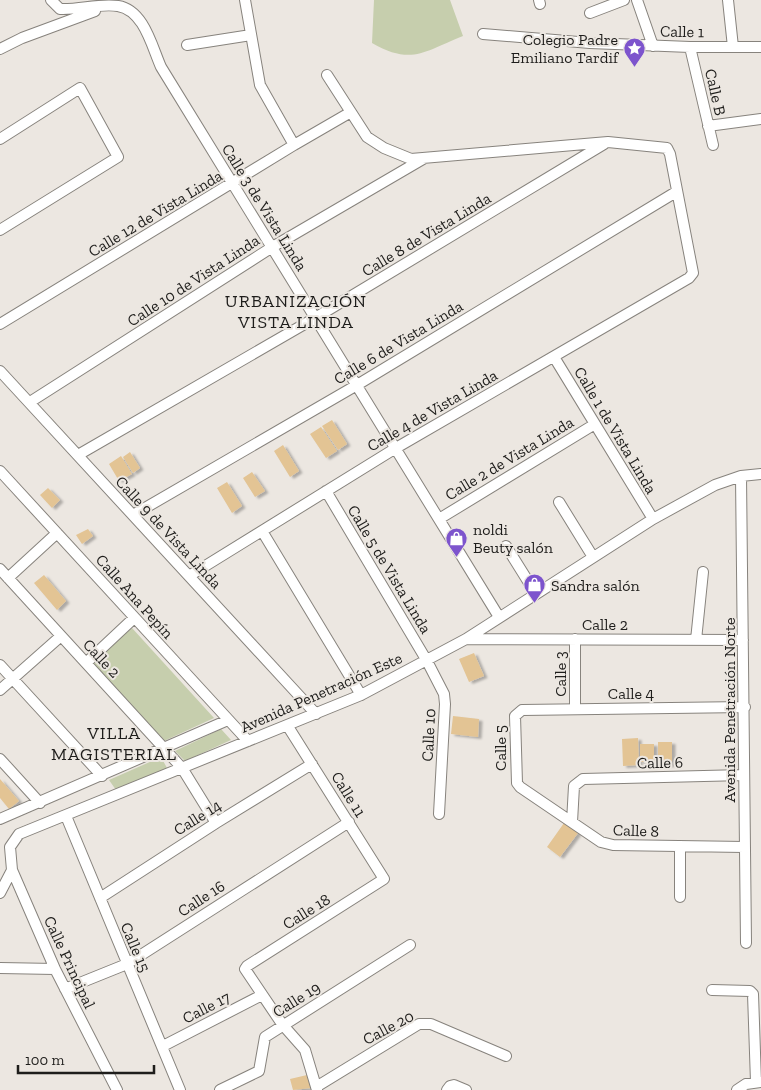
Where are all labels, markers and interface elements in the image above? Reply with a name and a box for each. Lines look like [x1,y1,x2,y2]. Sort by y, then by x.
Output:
street label: Calle 1 [660,22,704,41]
place label: Colegio Padre Emiliano Tardif [511,30,620,67]
place icon: Colegio Padre Emiliano Tardif [622,36,646,67]
street label: Calle B [701,67,730,118]
street label: Calle 3 de Vista Linda [218,140,312,275]
street label: Calle 12 de Vista Linda [85,166,226,261]
street label: Calle 8 de Vista Linda [358,188,494,280]
street label: Calle 10 de Vista Linda [124,230,263,330]
district label: URBANIZACIÓN VISTA LINDA [225,290,367,333]
street label: Calle 6 de Vista Linda [330,296,466,388]
street label: Calle 1 de Vista Linda [570,363,661,497]
street label: Calle 4 de Vista Linda [364,365,501,455]
street label: Calle 2 de Vista Linda [441,412,577,504]
street label: Calle 9 de Vista Linda [112,472,226,593]
street label: Calle 5 de Vista Linda [344,502,436,637]
place label: noldi Beuty salón [473,520,554,557]
shop icon: noldi Beuty salón [445,526,469,557]
street label: Calle Ana Pepín [92,550,178,643]
shop icon: Sandra salón [523,573,547,604]
place label: Sandra salón [551,576,640,595]
street label: Calle 2 [582,615,628,634]
street label: Avenida Penetración Norte [720,618,739,802]
street label: Calle 2 [79,635,124,682]
street label: Avenida Penetración Este [237,648,405,737]
street label: Calle 3 [551,651,570,697]
street label: Calle 4 [608,684,655,703]
street label: Calle 10 [418,708,439,762]
district label: VILLA MAGISTERIAL [51,722,177,765]
street label: Calle 5 [491,725,510,771]
street label: Calle 6 [637,753,683,772]
street label: Calle 11 [327,768,370,821]
street label: Calle 14 [170,795,225,839]
street label: Calle 8 [612,820,659,841]
street label: Calle 16 [174,876,228,921]
street label: Calle 18 [279,889,334,933]
street label: Calle Principal [40,913,99,1012]
street label: Calle 15 [117,920,154,975]
street label: Calle 19 [269,977,324,1021]
street label: Calle 17 [179,987,234,1028]
street label: Calle 20 [359,1006,417,1049]
scale bar [18,1042,154,1074]
text: 100 m [25,1051,64,1069]

